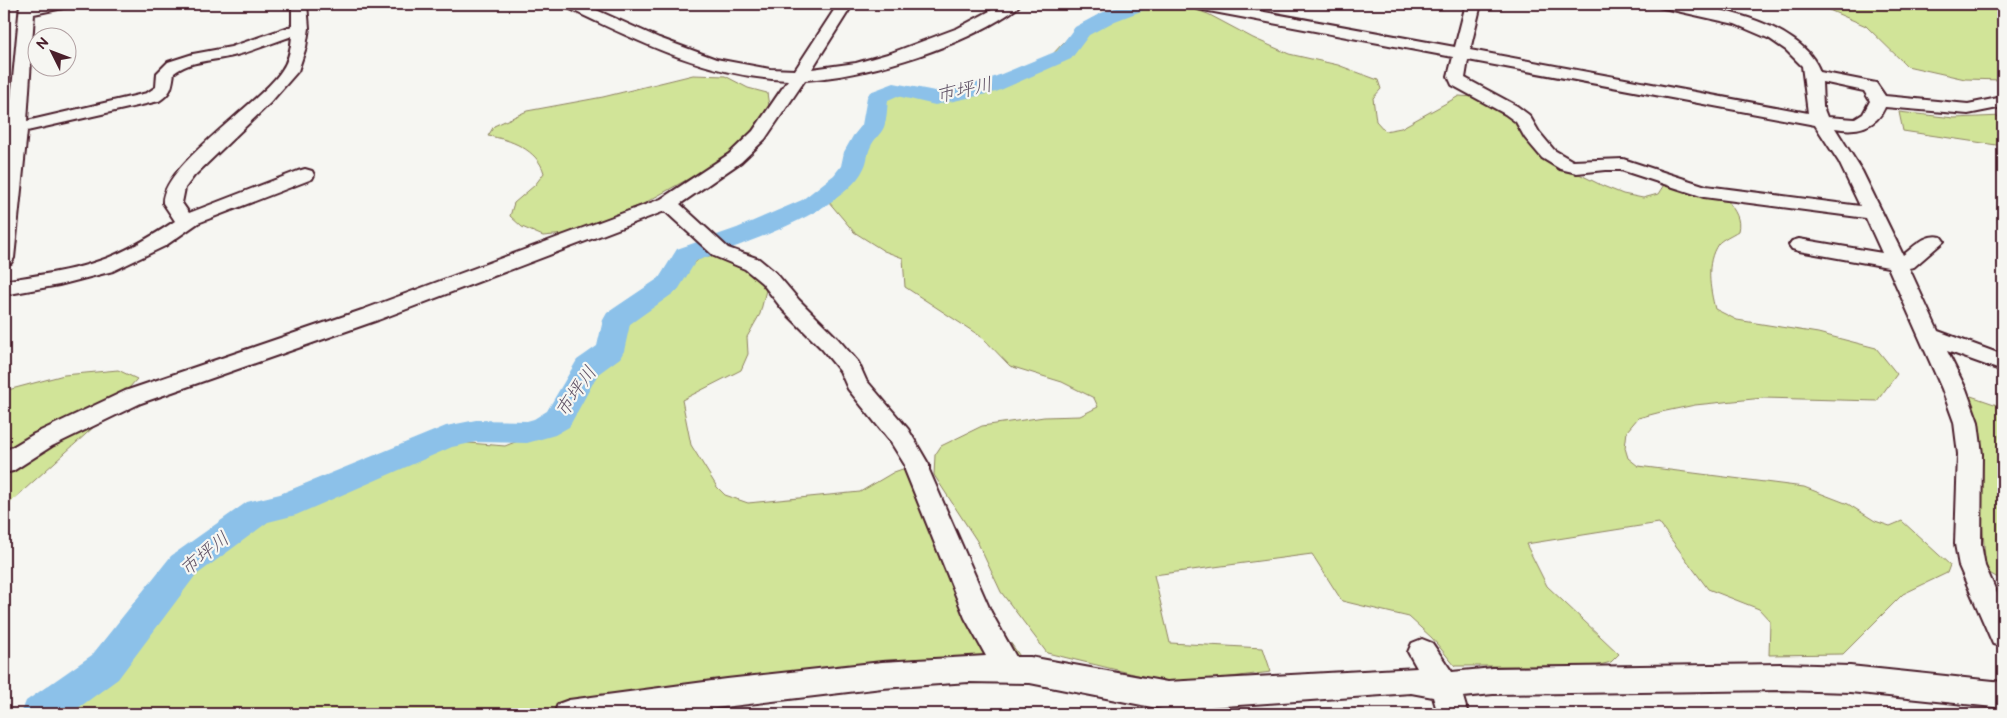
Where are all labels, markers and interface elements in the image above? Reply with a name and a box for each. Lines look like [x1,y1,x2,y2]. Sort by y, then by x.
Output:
north arrow [28,28,78,78]
text: N [33,34,53,53]
water label: 市坪川 [934,73,995,108]
water label: 市坪川 [550,362,602,422]
water label: 市坪川 [176,527,234,581]

